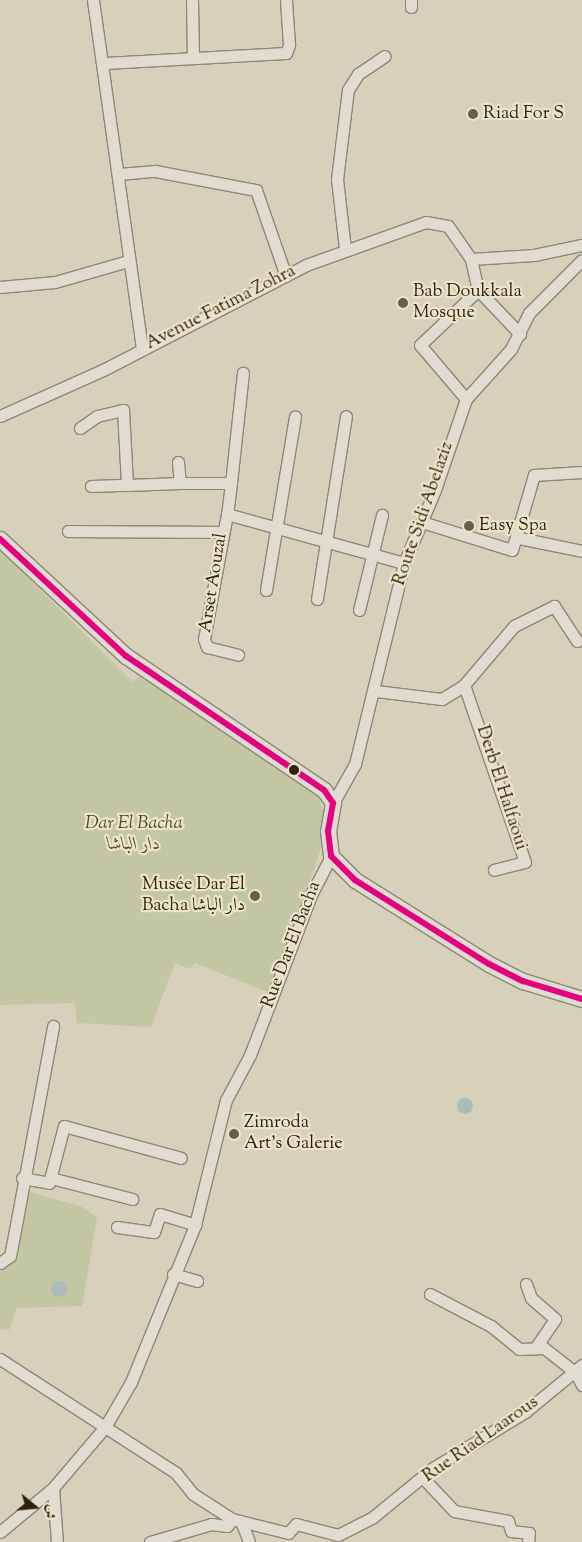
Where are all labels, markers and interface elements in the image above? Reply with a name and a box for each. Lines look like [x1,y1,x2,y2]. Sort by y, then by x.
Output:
place label: Riad For S [483,103,564,125]
marker: Riad For S [467,108,479,120]
street label: Avenue Fatima Zohra [142,261,300,355]
place label: Bab Doukkala Mosque [413,282,522,324]
marker: Bab Doukkala Mosque [397,297,409,309]
street label: Route Sidi Abelaziz [389,439,459,589]
place label: Easy Spa [479,515,547,537]
marker: Easy Spa [463,520,475,532]
street label: Arset Aouzal [195,532,233,634]
street label: Derb El Halfaoui [471,723,531,853]
unlabelled marker [289,765,299,775]
park label: Dar El Bacha دار الباشا [85,814,183,856]
place label: Musée Dar El Bacha دار الباشا [142,875,245,918]
street label: Rue Dar El Bacha [258,879,326,1011]
marker: Musée Dar El Bacha دار الباشا [249,890,261,902]
place label: Zimroda Art's Galerie [244,1113,343,1156]
marker: Zimroda Art's Galerie [228,1128,240,1140]
street label: Rue Riad Laarous [419,1392,543,1488]
north arrow [10,1482,60,1532]
text: ش [38,1502,61,1521]

